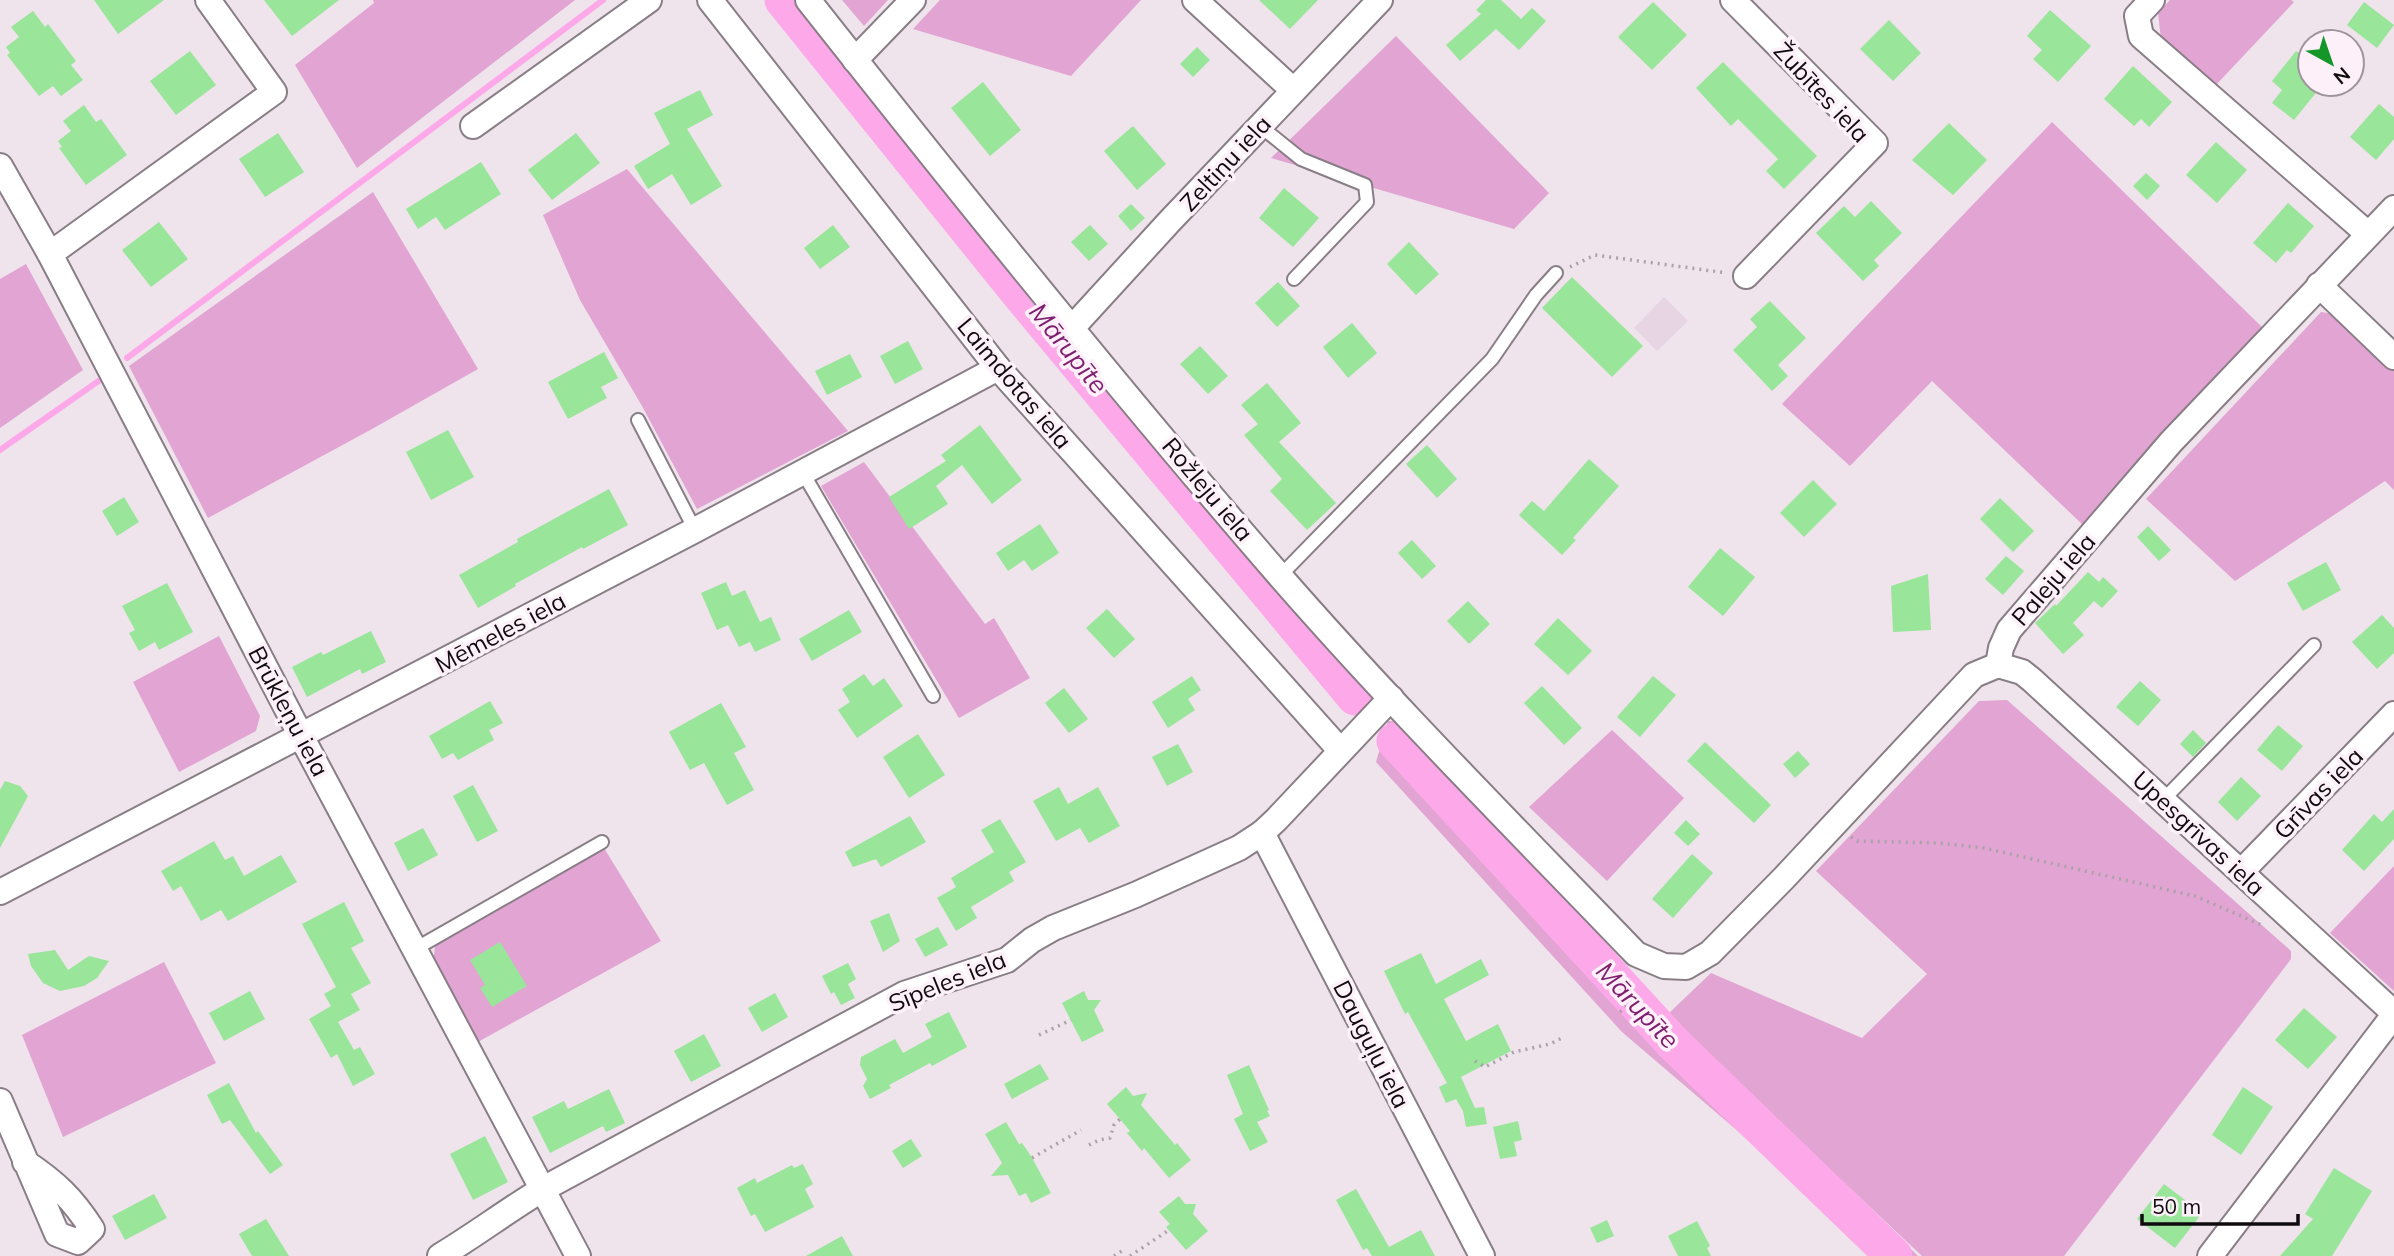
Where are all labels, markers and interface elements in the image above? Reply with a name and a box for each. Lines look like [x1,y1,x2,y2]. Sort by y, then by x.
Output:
north arrow [2296,28,2366,98]
street label: Žubītes iela [1768,36,1876,148]
text: N [2329,62,2355,90]
street label: Zeltiņu iela [1173,109,1278,218]
water label: Mārupīte [1022,296,1116,400]
street label: Laimdotas iela [951,311,1079,455]
street label: Rožleju iela [1156,431,1260,547]
street label: Paleju iela [2005,527,2101,631]
street label: Mēmeles iela [430,585,570,679]
street label: Brūkleņu iela [241,641,336,782]
street label: Grīvas iela [2267,741,2369,845]
street label: Upesgrīvas iela [2127,764,2271,902]
street label: Sīpeles iela [884,944,1010,1018]
water label: Mārupīte [1589,955,1687,1055]
street label: Dauguļu iela [1326,975,1417,1113]
scale bar [2142,1182,2298,1226]
text: 50 m [2152,1193,2201,1219]

